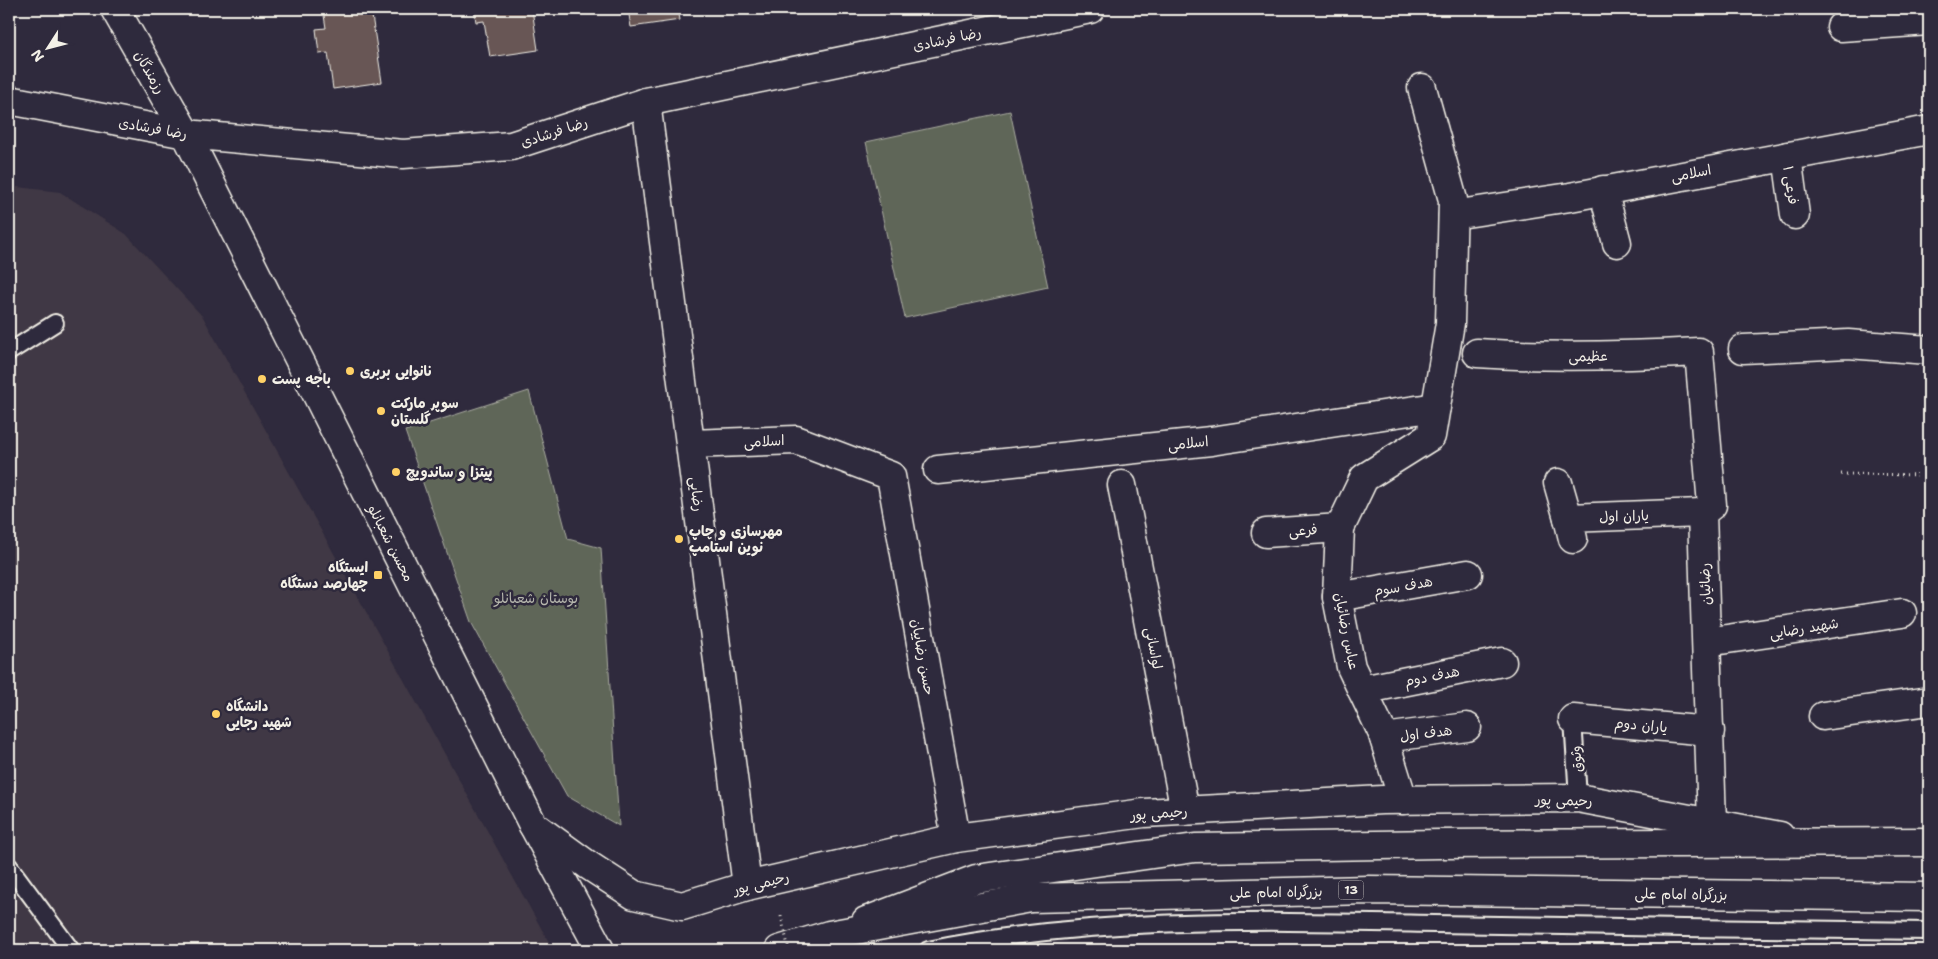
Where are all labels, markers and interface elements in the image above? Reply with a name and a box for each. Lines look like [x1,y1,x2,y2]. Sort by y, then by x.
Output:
north arrow [22,22,72,72]
street label: رضا فرشادی [911,23,983,55]
text: N [27,46,48,65]
street label: رزمندگان [130,47,170,97]
street label: رضا فرشادی [117,113,189,143]
street label: رضا فرشادی [518,113,590,151]
street label: اسلامی [1669,160,1713,186]
street label: فرعی ۱ [1779,165,1803,205]
street label: عظیمی [1568,347,1608,365]
place label: نانوایی بربری [360,362,433,381]
marker: نانوایی بربری [344,365,356,377]
place label: باجه پست [272,370,331,388]
marker: باجه پست [256,373,268,385]
place label: سوپر مارکت گلستان [391,394,459,428]
marker: سوپر مارکت گلستان [375,405,387,417]
street label: اسلامی [743,431,785,451]
street label: اسلامی [1167,432,1209,454]
place label: پیتزا و ساندویچ [406,463,492,481]
marker: پیتزا و ساندویچ [390,466,402,478]
street label: رضایی [686,476,708,512]
street label: محسن شعبانلو [363,500,418,585]
street label: یاران اول [1599,506,1649,526]
street label: فرعی [1288,520,1318,540]
place label: مهرسازی و چاپ نوین استامپ [689,522,783,557]
marker: مهرسازی و چاپ نوین استامپ [673,533,685,545]
place label: ایستگاه چهارصد دستگاه [280,558,368,592]
street label: رضائیان [1695,563,1715,605]
marker: ایستگاه چهارصد دستگاه [372,569,384,581]
street label: هدف سوم [1372,572,1435,603]
park label: بوستان شعبانلو [493,589,578,607]
street label: عباس رضائیان [1331,591,1363,671]
street label: شهید رضایی [1768,614,1840,642]
street label: حسن رضاییان [907,617,939,697]
street label: لواسانی [1141,625,1167,671]
street label: هدف دوم [1403,662,1462,692]
place label: دانشگاه شهید رجایی [226,697,292,731]
marker: دانشگاه شهید رجایی [210,708,222,720]
street label: یاران دوم [1614,714,1668,738]
street label: هدف اول [1399,721,1453,745]
street label: وثوق [1566,745,1586,773]
street label: رحیمی پور [1534,790,1593,811]
street label: رحیمی پور [1129,802,1188,825]
street label: رحیمی پور [730,867,791,900]
road number: 13 [1338,880,1364,900]
street label: بزرگراه امام علی [1229,882,1323,904]
street label: بزرگراه امام علی [1634,884,1728,906]

